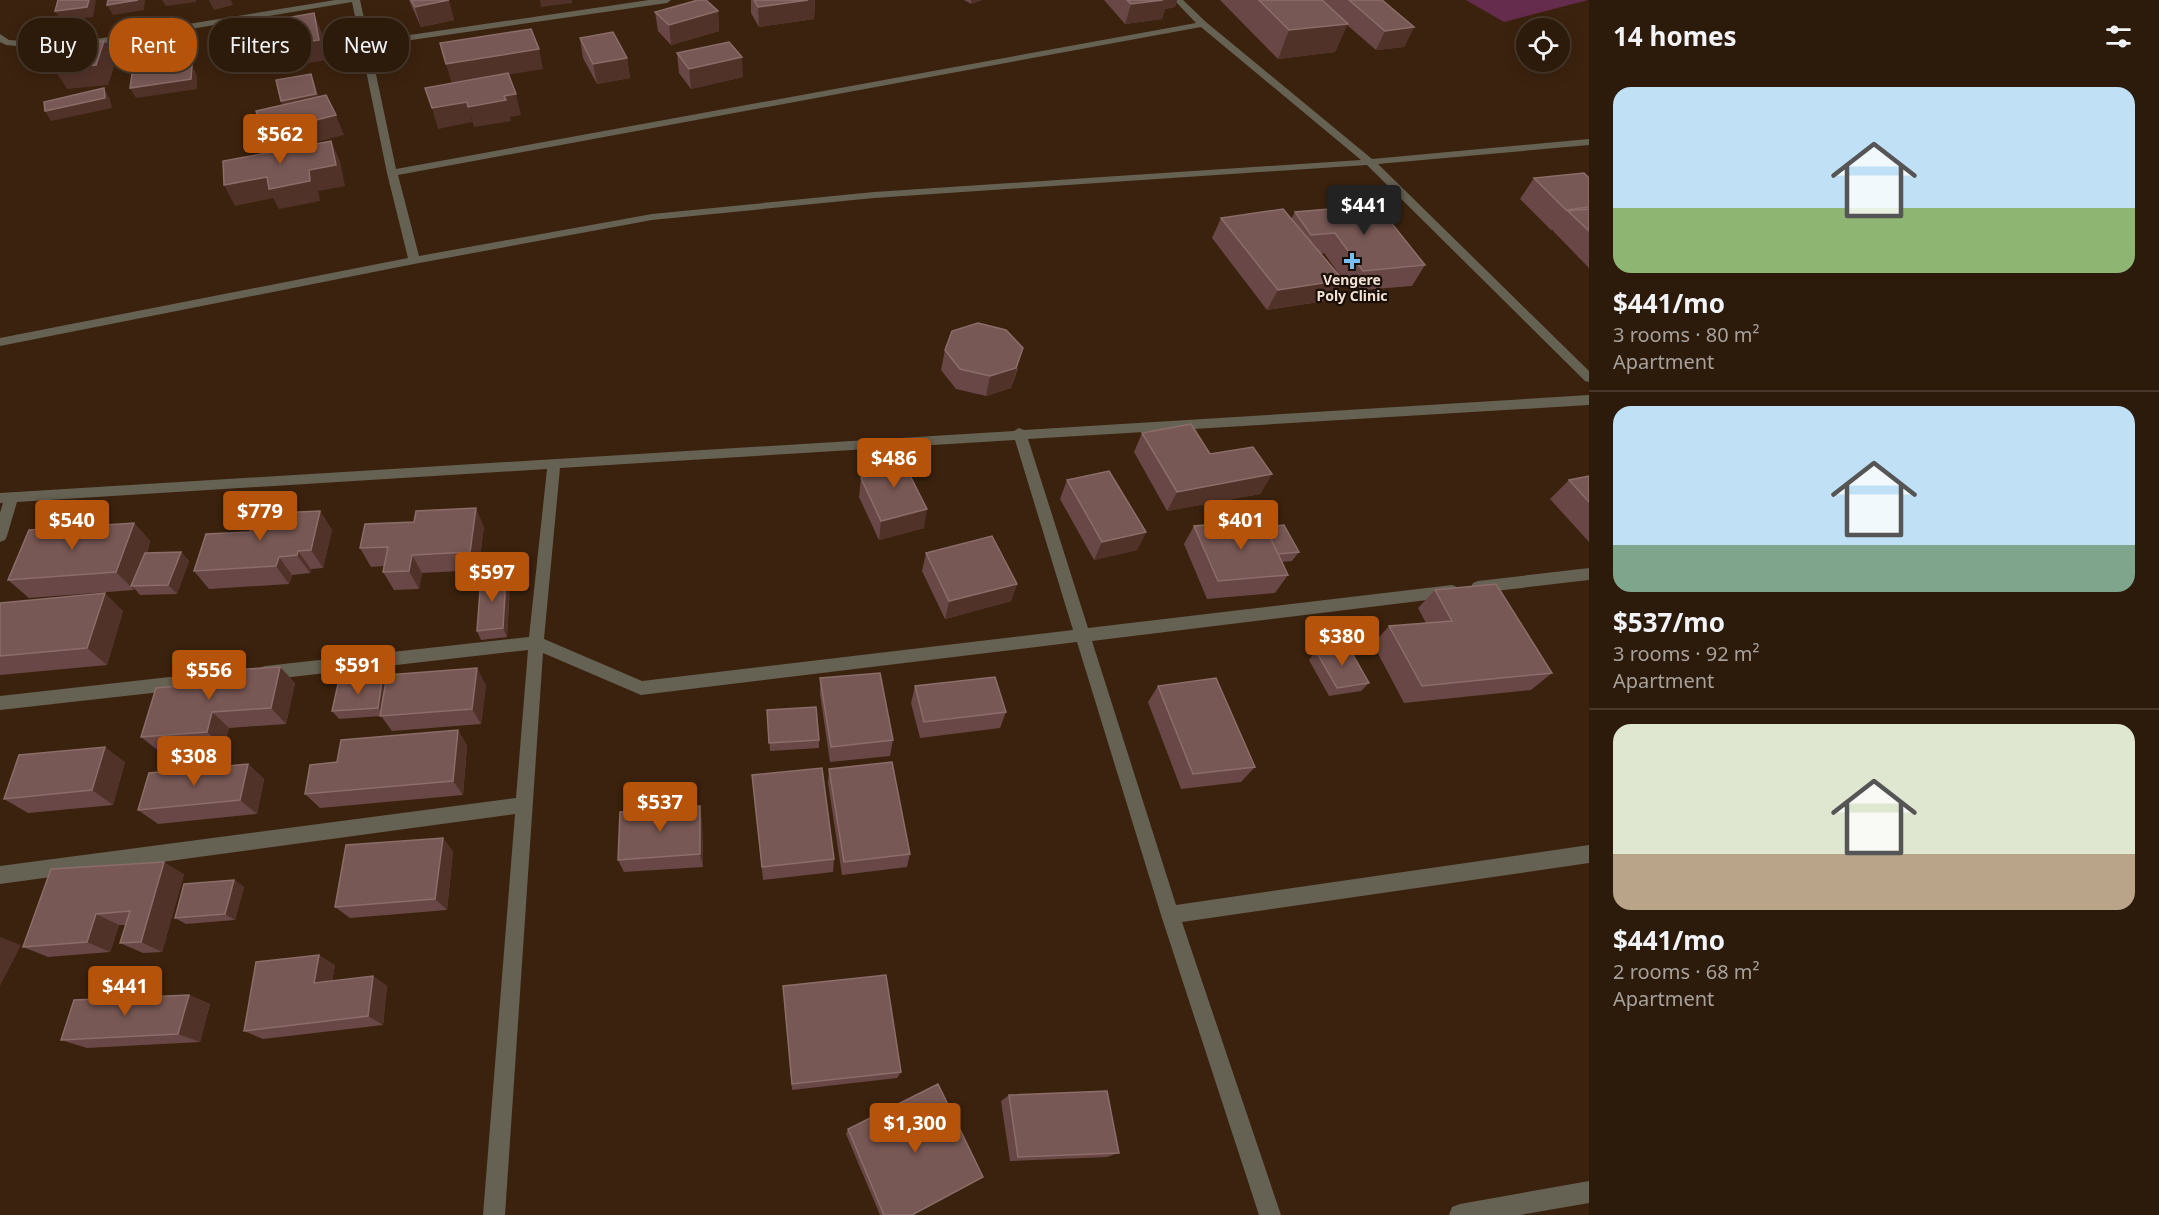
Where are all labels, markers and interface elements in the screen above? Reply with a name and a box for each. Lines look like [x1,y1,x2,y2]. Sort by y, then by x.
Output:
chip: Buy [18,18,97,72]
chip: Rent [109,18,197,72]
chip: Filters [209,18,311,72]
chip: New [323,18,409,72]
map controls [1516,18,1570,72]
button: locate [1516,18,1570,72]
text: 14 homes [1613,18,1737,54]
icon: filters [2102,20,2135,53]
pin: $562 [244,114,316,165]
text: $562 [257,120,303,147]
icon: home [1820,126,1928,234]
pin: $441 [1328,185,1400,236]
text: $441 [1341,191,1387,218]
marker: Vengere Poly Clinic [1343,252,1361,270]
place label: Vengere Poly Clinic [1316,270,1388,305]
text: $441/mo [1613,285,1725,321]
text: 3 rooms · 80 m² [1613,321,1760,348]
text: Apartment [1613,348,1714,375]
pin: $486 [858,438,930,489]
text: $486 [871,444,917,471]
icon: home [1820,445,1928,553]
pin: $779 [224,491,296,542]
text: $779 [237,497,283,524]
pin: $540 [36,500,108,551]
pin: $401 [1205,500,1277,551]
text: $540 [49,506,95,533]
text: $401 [1218,506,1264,533]
pin: $597 [456,552,528,603]
text: $597 [469,558,515,585]
text: $537/mo [1613,604,1725,640]
pin: $380 [1306,616,1378,667]
text: $380 [1319,622,1365,649]
text: 3 rooms · 92 m² [1613,640,1760,667]
pin: $591 [322,645,394,696]
pin: $556 [173,650,245,701]
text: $591 [335,651,381,678]
text: $556 [186,656,232,683]
text: Apartment [1613,667,1714,694]
pin: $308 [158,736,230,787]
text: $308 [171,742,217,769]
icon: home [1820,763,1928,871]
pin: $537 [624,782,696,833]
text: $537 [637,788,683,815]
text: $441/mo [1613,922,1725,958]
text: 2 rooms · 68 m² [1613,958,1760,985]
pin: $441 [89,966,161,1017]
text: $441 [102,972,148,999]
text: Apartment [1613,985,1714,1012]
pin: $1,300 [866,1103,964,1154]
text: $1,300 [884,1109,946,1136]

